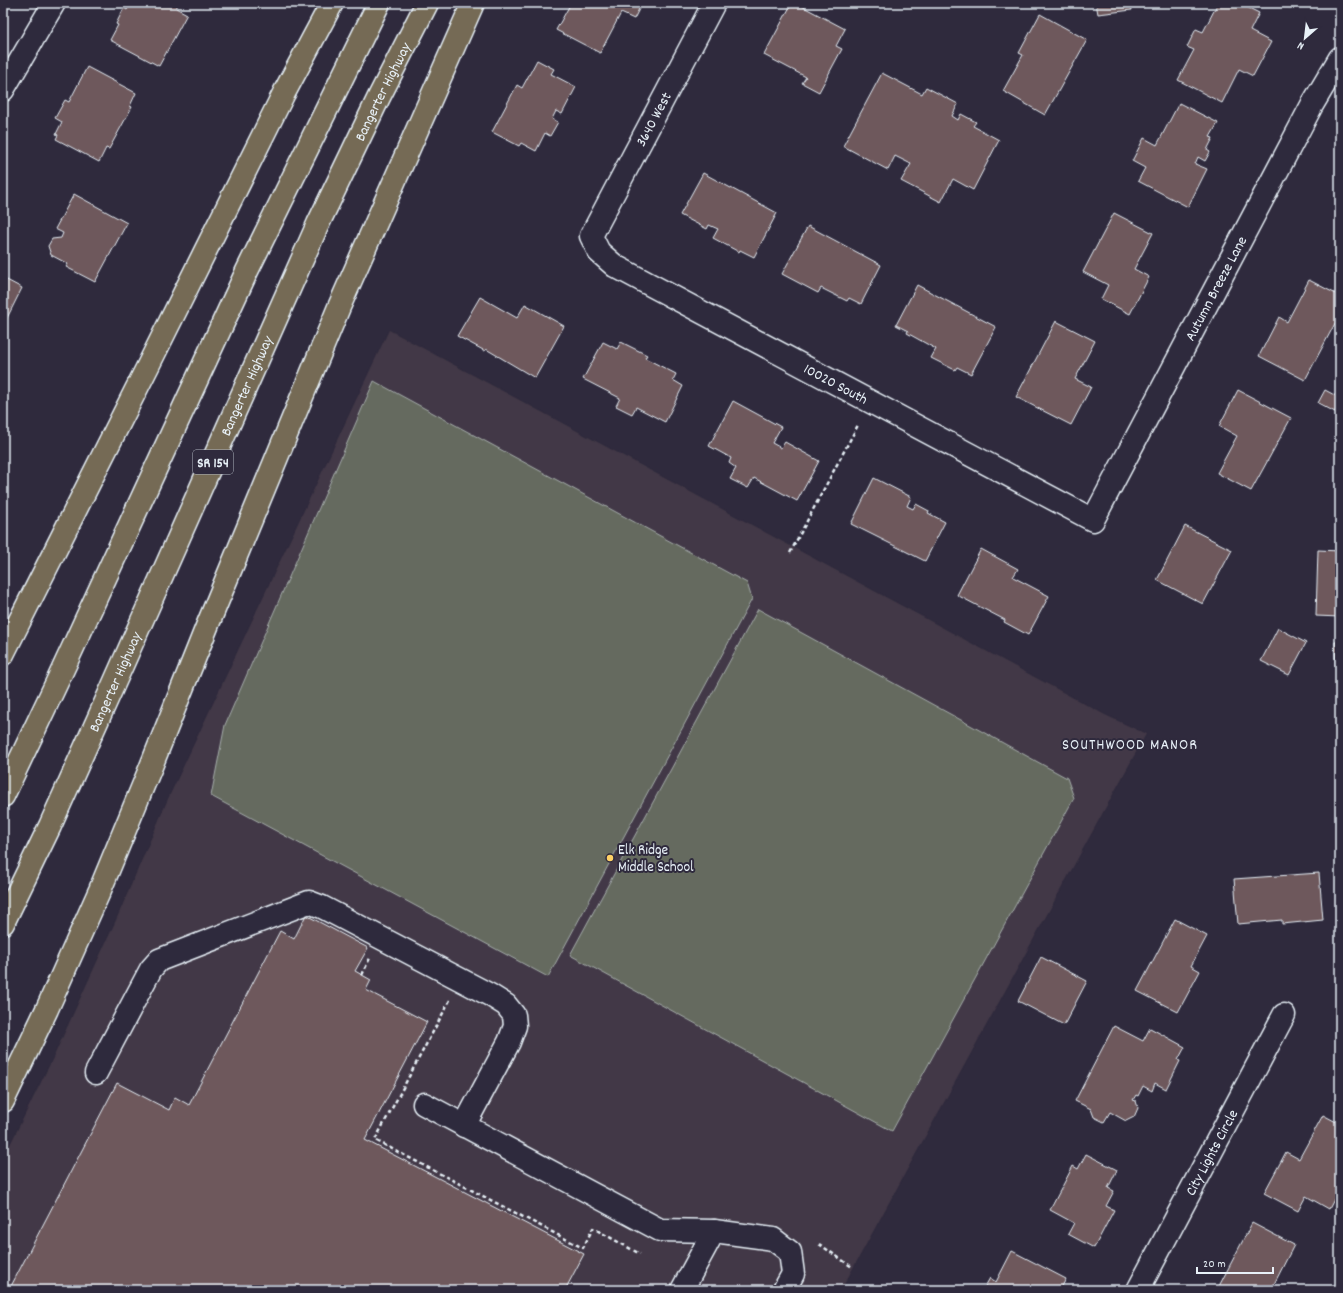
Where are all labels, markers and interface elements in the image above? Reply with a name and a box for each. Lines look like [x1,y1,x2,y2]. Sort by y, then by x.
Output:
north arrow [1285,18,1325,58]
text: N [1295,36,1307,53]
street label: Bangerter Highway [350,38,418,145]
street label: 3640 West [631,88,679,151]
street label: Autumn Breeze Lane [1180,232,1254,345]
street label: Bangerter Highway [216,332,280,440]
street label: 10020 South [799,359,871,411]
road number: SR 154 [193,450,233,474]
street label: Bangerter Highway [85,628,149,736]
district label: SOUTHWOOD MANOR [1062,734,1198,757]
place label: Elk Ridge Middle School [618,840,694,879]
marker: Elk Ridge Middle School [605,853,615,863]
street label: City Lights Circle [1181,1106,1245,1200]
scale bar [1197,1249,1273,1275]
text: 20 m [1203,1256,1226,1273]

